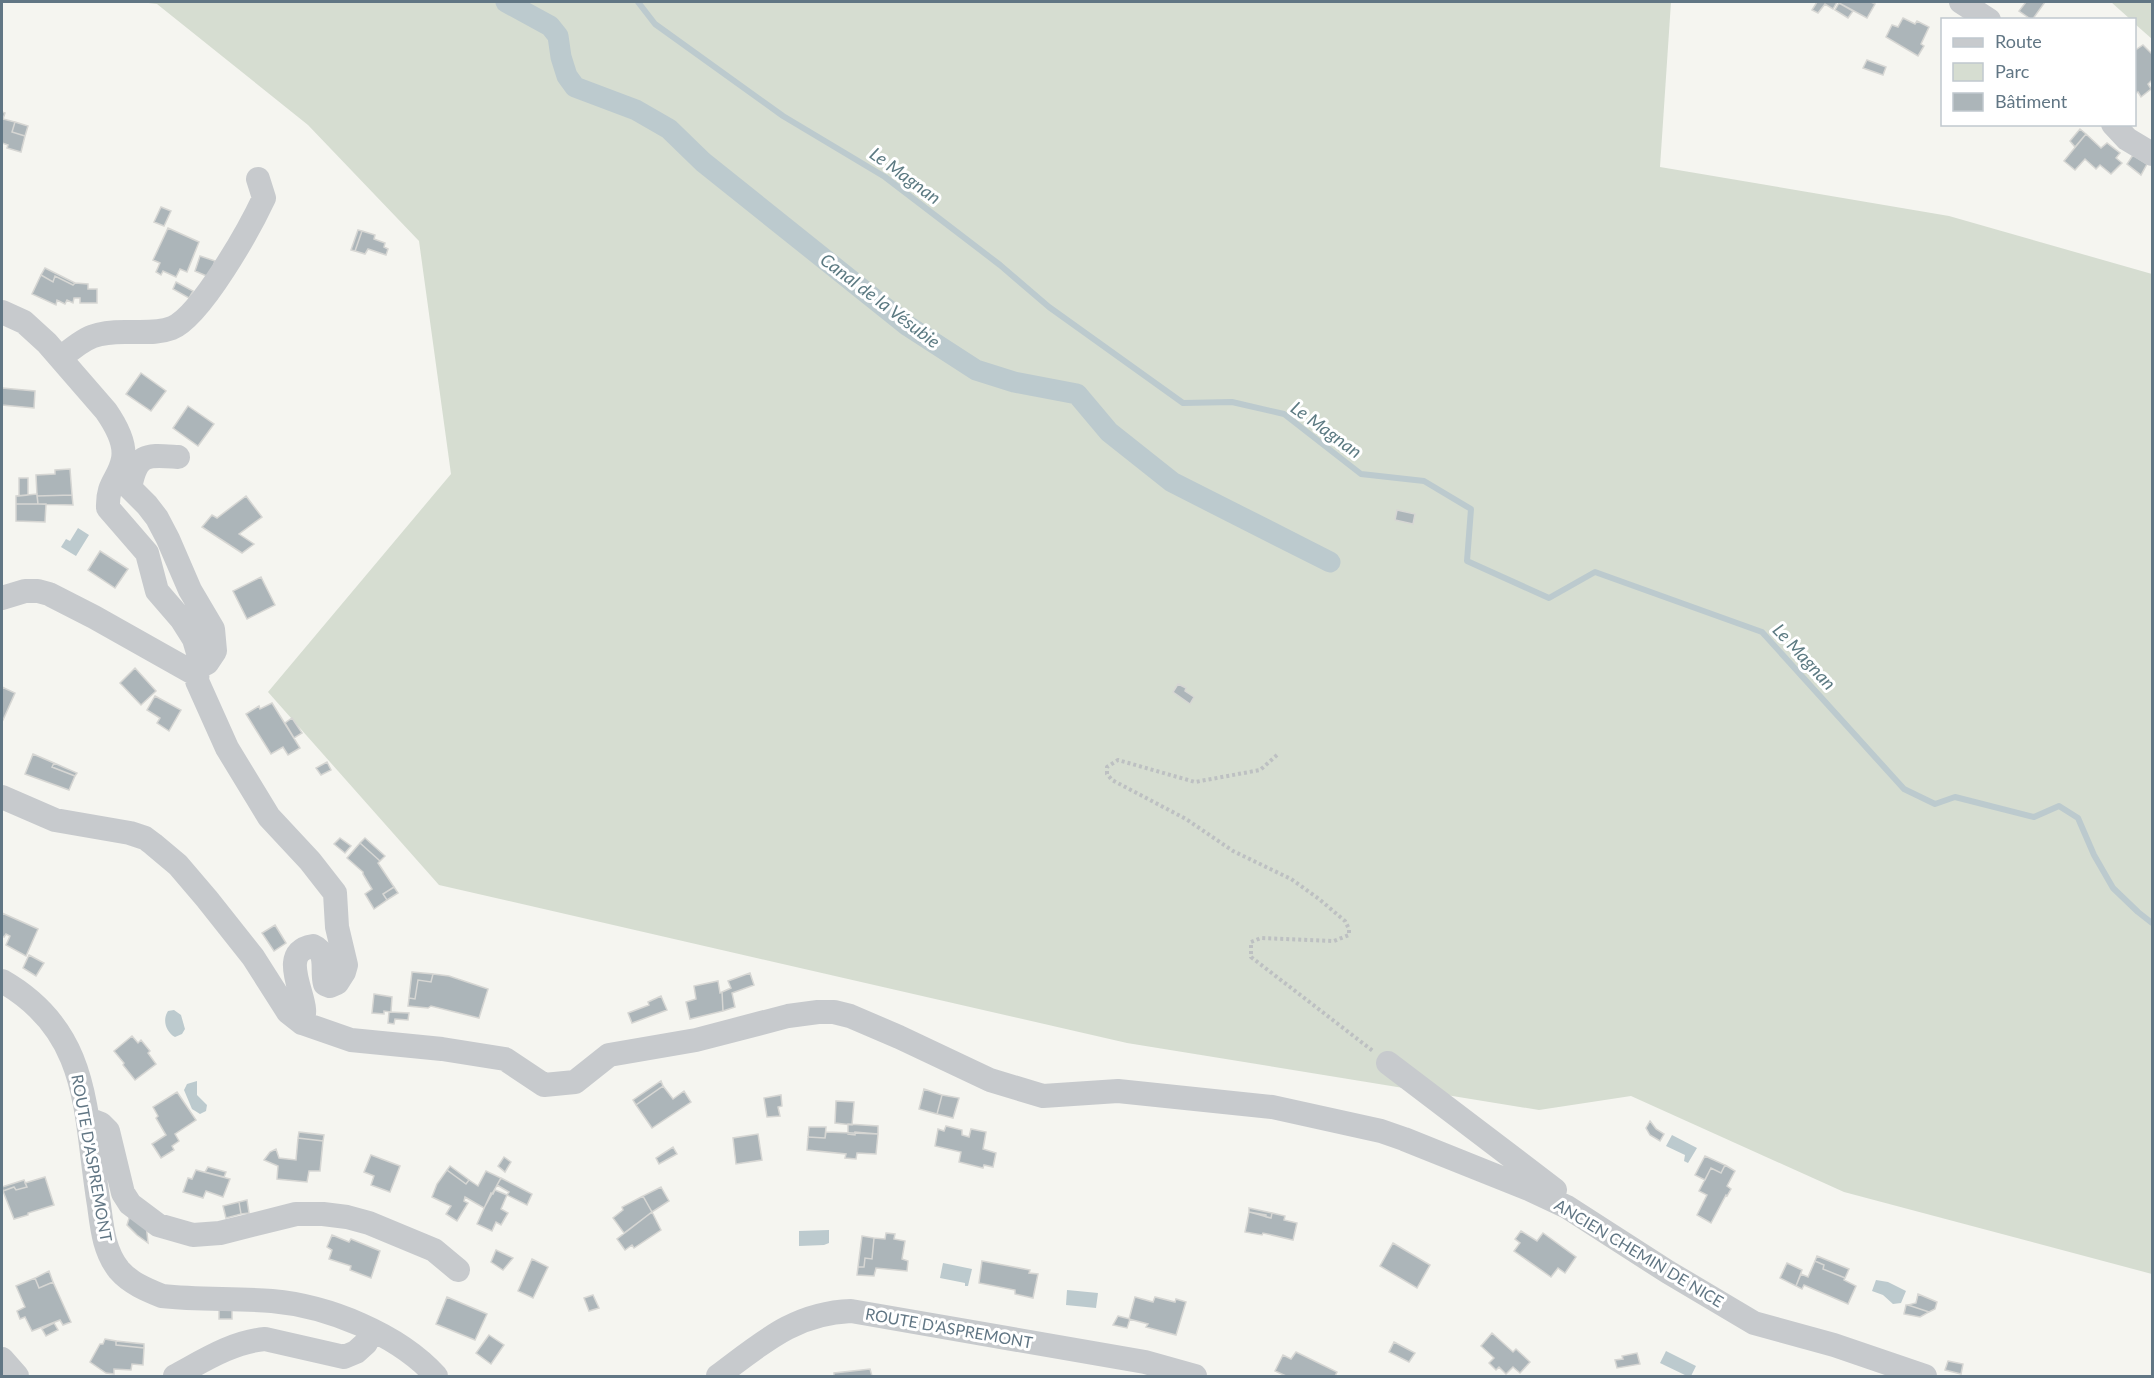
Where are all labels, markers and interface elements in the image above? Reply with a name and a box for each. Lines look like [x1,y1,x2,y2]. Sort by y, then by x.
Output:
legend [1941,18,2136,126]
text: Route [1995,30,2042,52]
text: Parc [1995,60,2030,82]
text: Bâtiment [1995,90,2068,112]
water label: Le Magnan [866,142,945,208]
water label: Canal de la Vésubie [816,248,945,352]
water label: Le Magnan [1287,396,1366,462]
water label: Le Magnan [1769,619,1841,694]
street label: ROUTE D'ASPREMONT [68,1073,117,1244]
street label: ANCIEN CHEMIN DE NICE [1551,1195,1727,1311]
street label: ROUTE D'ASPREMONT [864,1303,1035,1352]

